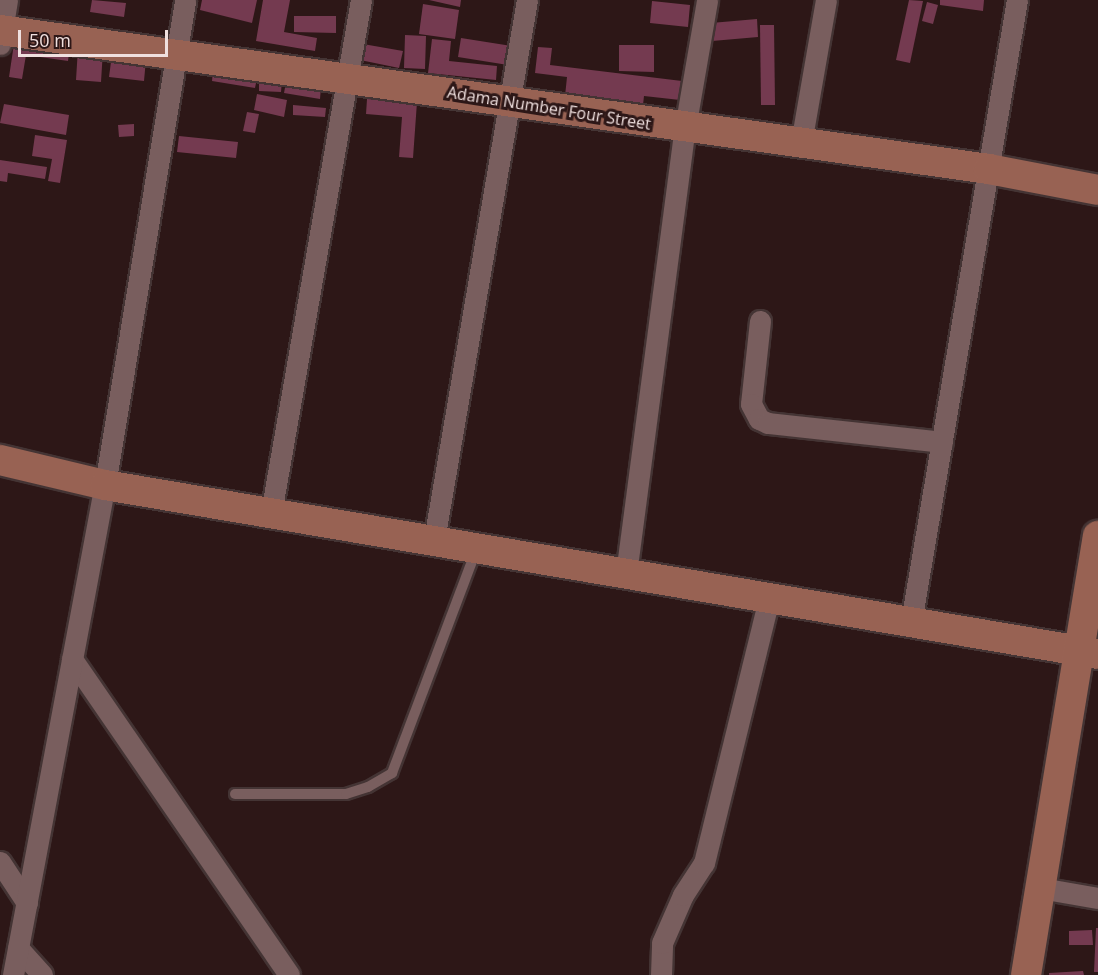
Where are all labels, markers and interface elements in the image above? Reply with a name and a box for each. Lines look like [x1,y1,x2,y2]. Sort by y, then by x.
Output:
scale bar [21,18,171,56]
text: 50 m [29,28,71,52]
street label: Adama Number Four Street [446,82,652,134]

